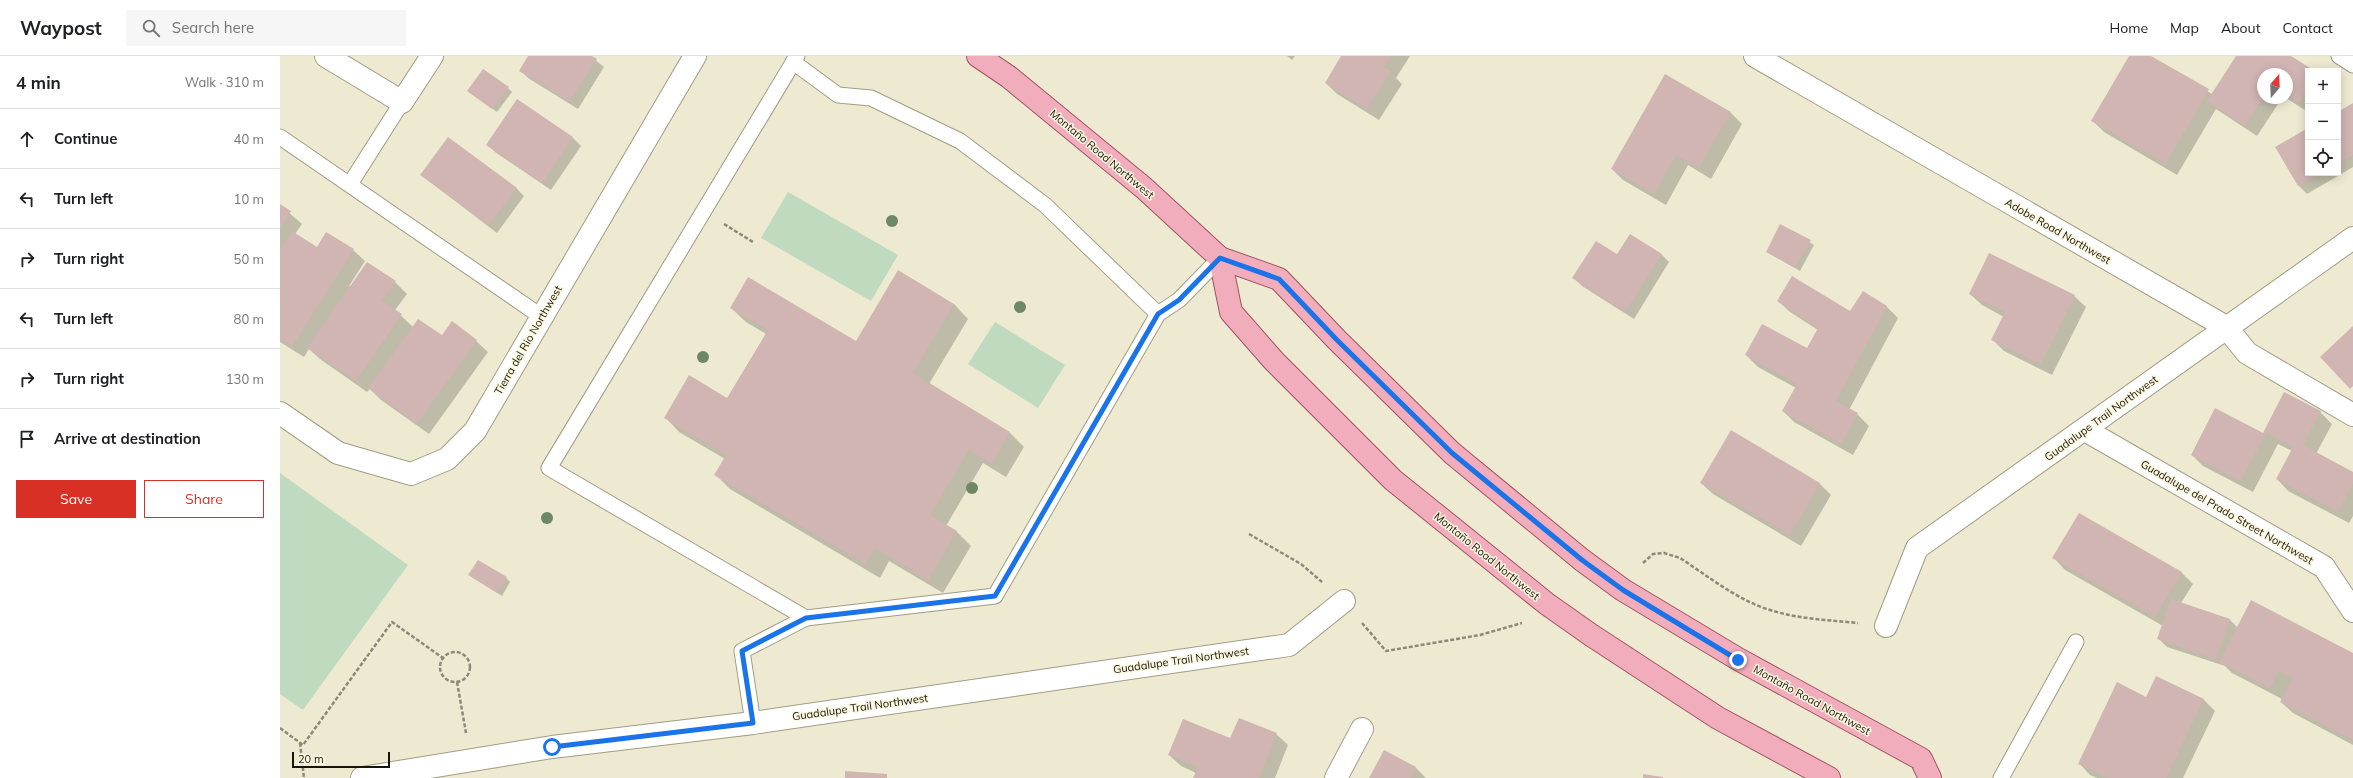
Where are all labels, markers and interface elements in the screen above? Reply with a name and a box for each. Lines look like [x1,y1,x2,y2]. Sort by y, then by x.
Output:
search box [126,10,406,46]
text: Waypost [20,16,102,40]
icon: search [140,17,162,39]
text: Search here [172,18,254,37]
text: Home [2109,19,2148,37]
text: Map [2170,19,2199,37]
text: About [2221,19,2261,37]
text: Contact [2283,19,2333,37]
north arrow [2257,68,2293,104]
map controls [2305,68,2341,176]
button: + [2305,68,2341,104]
text: 4 min [16,72,61,93]
text: Walk · 310 m [185,74,264,90]
button: − [2305,104,2341,140]
street label: Montaño Road Northwest [1047,106,1157,202]
icon: ahead [16,128,38,150]
text: Continue [54,129,117,148]
text: 40 m [234,131,264,147]
button: locate [2305,140,2341,176]
icon: left [16,188,38,210]
text: Turn left [54,189,113,208]
text: 10 m [234,191,264,207]
street label: Adobe Road Northwest [2003,195,2114,267]
icon: right [16,248,38,270]
text: Turn right [54,249,124,268]
text: 50 m [234,251,264,267]
street label: Tierra del Rio Northwest [491,283,565,397]
icon: left [16,308,38,330]
text: Turn left [54,309,113,328]
text: 80 m [234,311,264,327]
icon: right [16,368,38,390]
text: Turn right [54,369,124,388]
text: 130 m [226,371,264,387]
street label: Guadalupe Trail Northwest [2042,372,2161,464]
icon: arrive [16,428,38,450]
text: Arrive at destination [54,429,201,448]
street label: Guadalupe del Prado Street Northwest [2138,457,2316,567]
button: Save [16,480,136,518]
button: Share [144,480,264,518]
street label: Montaño Road Northwest [1431,509,1543,603]
street label: Guadalupe Trail Northwest [1112,644,1250,676]
route end [1729,651,1747,669]
street label: Montaño Road Northwest [1751,662,1873,738]
street label: Guadalupe Trail Northwest [791,691,929,723]
route start [543,738,561,756]
scale bar [292,750,390,769]
text: 20 m [298,752,324,766]

